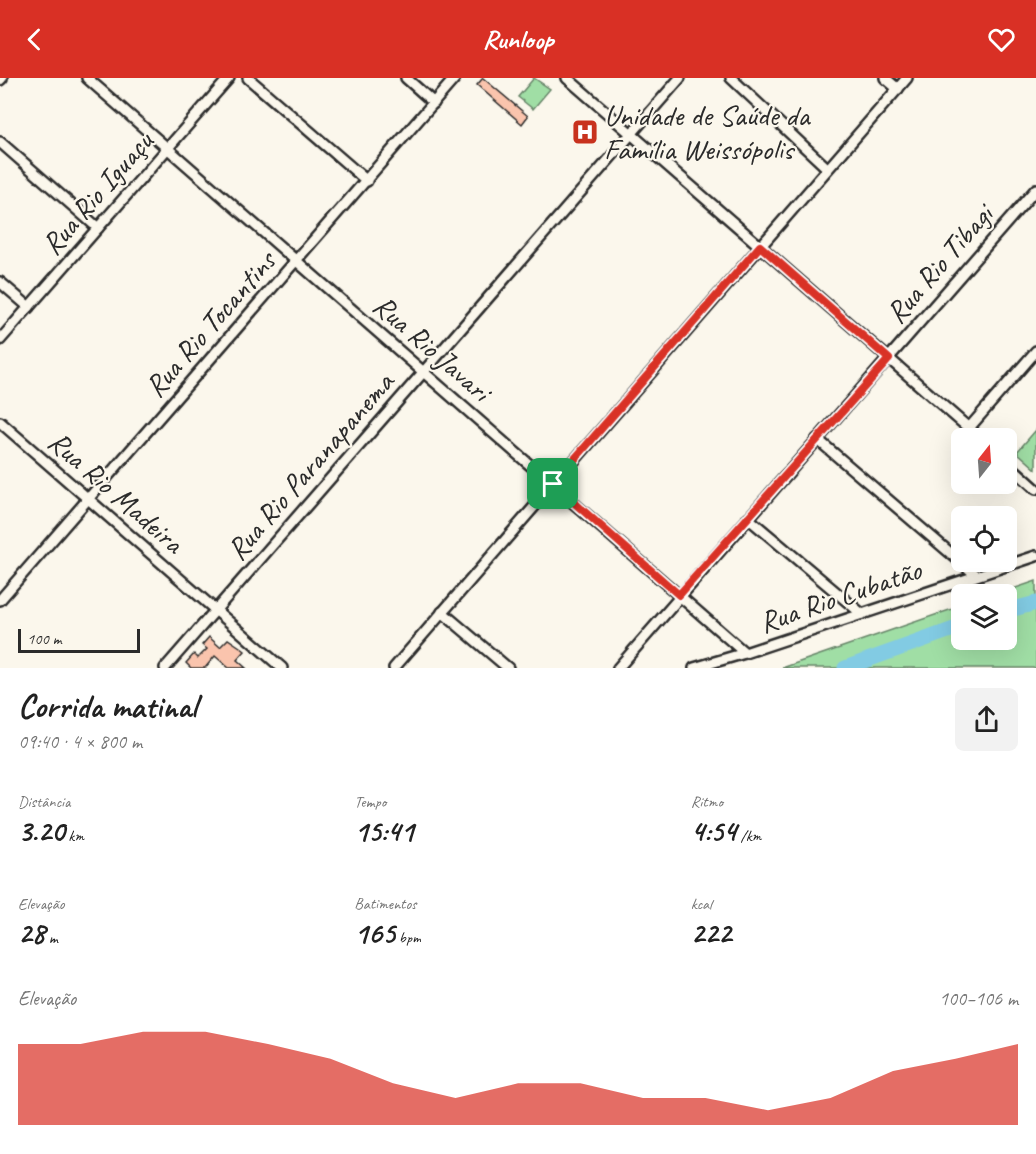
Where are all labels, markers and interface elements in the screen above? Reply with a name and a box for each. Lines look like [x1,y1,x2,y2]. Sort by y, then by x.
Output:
text: Runloop [483,22,553,56]
icon: back [18,23,51,56]
icon: heart [985,23,1018,56]
place label: Unidade de Saúde da Família Weissópolis [604,96,811,168]
hospital icon: Unidade de Saúde da Família Weissópolis [570,117,600,147]
street label: Rua Rio Iguaçu [33,122,162,263]
street label: Rua Rio Tibagi [877,194,1003,331]
street label: Rua Rio Tocantins [136,241,286,405]
street label: Rua Rio Javari [365,286,501,412]
street label: Rua Rio Paranapanema [218,363,403,568]
street label: Rua Rio Madeira [40,423,193,563]
north arrow [951,428,1017,494]
map controls [951,428,1017,650]
pin [527,458,578,509]
icon: arrive [536,467,569,500]
button: locate [951,506,1017,572]
street label: Rua Rio Cubatão [754,550,927,641]
button: layers [951,584,1017,650]
scale bar [18,626,140,654]
text: 100 m [27,629,61,649]
text: Corrida matinal [18,685,197,727]
button: share [955,688,1018,751]
text: 09:40 · 4 × 800 m [18,729,142,754]
text: Distância [18,792,70,812]
text: Tempo [354,792,386,812]
text: Ritmo [691,792,723,812]
text: 3.20 [18,812,64,850]
text: 15:41 [354,812,414,850]
text: 4:54 [691,812,737,850]
text: km [64,826,84,846]
text: /km [737,826,761,846]
text: Elevação [18,894,64,914]
text: Batimentos [354,894,417,914]
text: kcal [691,894,712,914]
text: 28 [18,914,45,952]
text: 165 [354,914,395,952]
text: 222 [691,914,731,952]
text: m [45,928,58,948]
text: bpm [395,928,421,948]
text: Elevação [18,986,76,1011]
text: 100–106 m [939,986,1018,1011]

